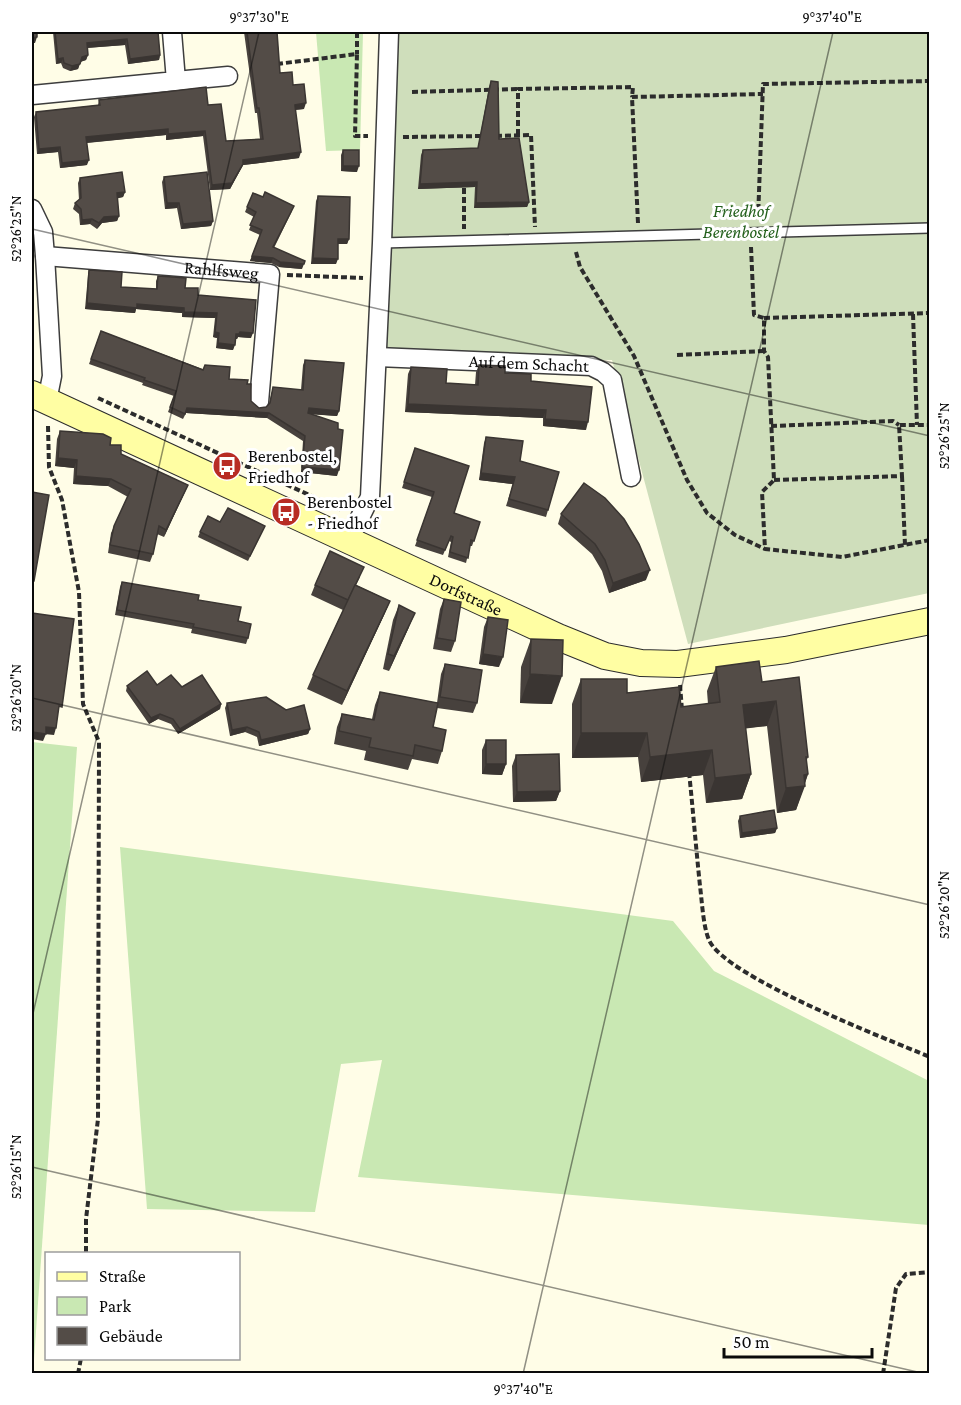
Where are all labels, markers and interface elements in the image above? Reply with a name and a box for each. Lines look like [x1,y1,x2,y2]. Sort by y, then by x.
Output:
text: 9°37'30"E [229,9,289,25]
text: 9°37'40"E [802,9,862,25]
text: 52°26'25"N [8,195,24,263]
park label: Friedhof Berenbostel [703,201,780,242]
street label: Rahlfsweg [183,257,260,283]
street label: Auf dem Schacht [468,351,590,376]
text: 52°26'25"N [936,402,952,470]
place label: Berenbostel, Friedhof [248,446,337,487]
bus stop icon: Berenbostel, Friedhof [211,450,243,482]
place label: Berenbostel - Friedhof [307,492,392,533]
bus stop icon: Berenbostel - Friedhof [270,496,302,528]
street label: Dorfstraße [426,569,506,620]
text: 52°26'20"N [8,664,24,732]
text: 52°26'20"N [936,871,952,939]
text: 52°26'15"N [8,1134,24,1200]
legend [45,1252,240,1360]
text: Straße [99,1266,146,1286]
text: Park [99,1296,131,1316]
scale bar [724,1321,872,1359]
text: Gebäude [99,1326,163,1346]
text: 50 m [733,1332,770,1352]
text: 9°37'40"E [493,1381,553,1397]

